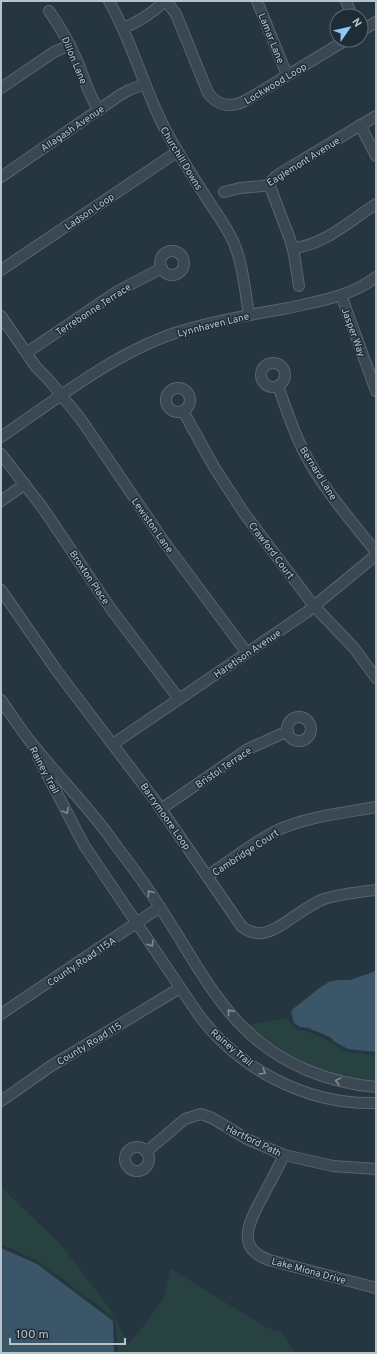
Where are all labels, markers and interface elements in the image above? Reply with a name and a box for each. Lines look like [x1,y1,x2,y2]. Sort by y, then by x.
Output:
north arrow [329,8,369,48]
street label: Lamar Lane [255,11,287,66]
text: N [348,16,364,30]
street label: Dillon Lane [58,35,89,86]
street label: Lockwood Loop [242,60,310,108]
street label: Allagash Avenue [38,103,107,155]
street label: Churchill Downs [157,125,205,193]
street label: Eaglemont Avenue [265,135,343,190]
street label: Ladson Loop [62,191,117,234]
street label: Terrebonne Terrace [54,281,134,339]
street label: Jasper Way [338,306,367,359]
street label: Lynnhaven Lane [176,310,251,341]
street label: Bernard Lane [296,445,339,503]
street label: Lewiston Lane [128,496,176,556]
street label: Crawford Court [245,520,297,582]
street label: Broxton Place [66,548,112,607]
street label: Haretison Avenue [212,627,284,682]
street label: Rainey Trail [26,745,62,797]
street label: Bristol Terrace [193,745,254,792]
street label: Barrymoore Loop [137,781,193,853]
one-way arrow [61,807,69,814]
street label: Cambridge Court [210,827,282,880]
one-way arrow [148,890,155,897]
street label: County Road 115A [45,934,119,990]
one-way arrow [146,940,154,947]
one-way arrow [228,1009,235,1017]
street label: County Road 115 [55,1020,125,1069]
street label: Rainey Trail [207,1027,255,1070]
one-way arrow [259,1067,266,1075]
one-way arrow [334,1077,341,1086]
street label: Hartford Path [223,1122,283,1160]
street label: Lake Miona Drive [270,1255,347,1288]
scale bar [10,1320,125,1346]
text: 100 m [16,1327,49,1343]

